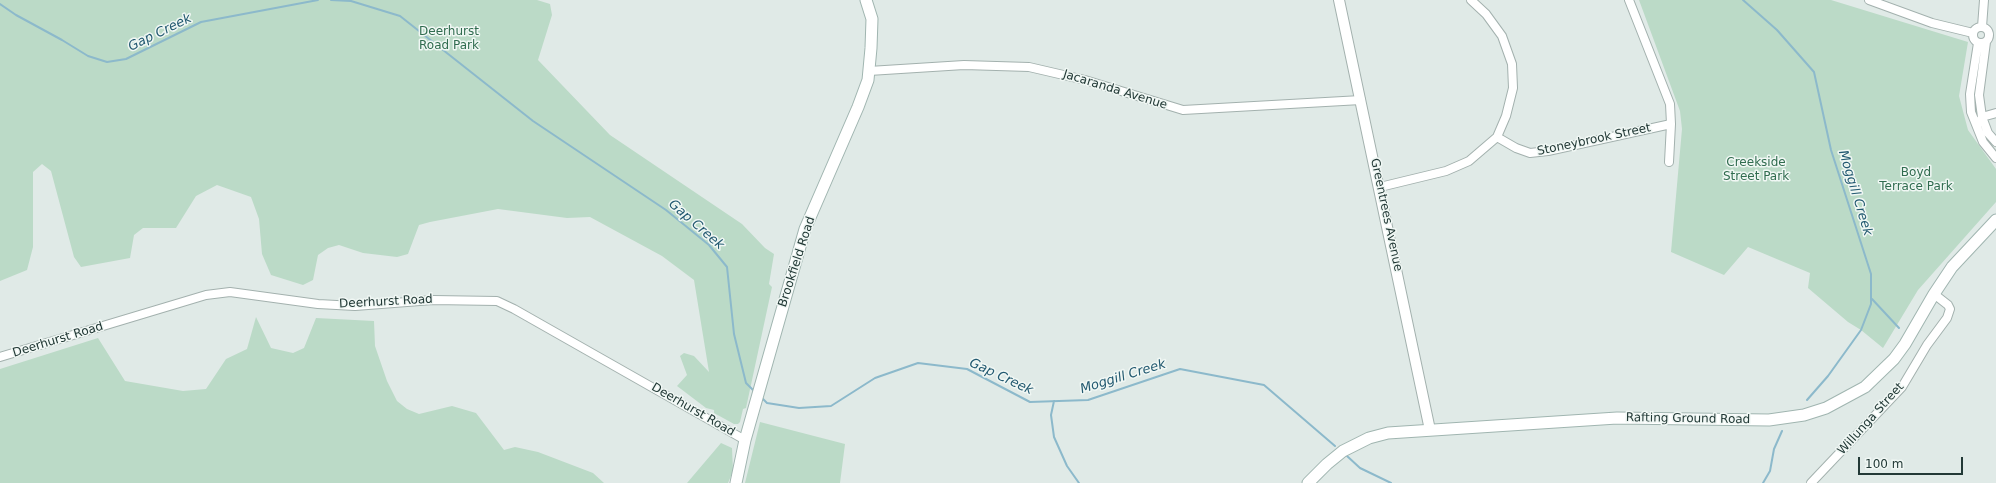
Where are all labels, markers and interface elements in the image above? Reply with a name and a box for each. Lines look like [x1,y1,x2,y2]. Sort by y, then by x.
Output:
water label: Gap Creek [126,11,194,55]
park label: Deerhurst Road Park [419,25,479,53]
street label: Jacaranda Avenue [1061,67,1169,113]
street label: Stoneybrook Street [1536,121,1652,159]
water label: Moggill Creek [1835,148,1875,238]
park label: Creekside Street Park [1723,156,1789,184]
street label: Greentrees Avenue [1367,157,1405,273]
park label: Boyd Terrace Park [1879,166,1953,194]
water label: Gap Creek [665,197,727,253]
street label: Brookfield Road [776,215,818,309]
street label: Deerhurst Road [339,292,433,312]
street label: Deerhurst Road [11,319,105,361]
water label: Gap Creek [967,355,1035,399]
water label: Moggill Creek [1078,357,1168,397]
street label: Deerhurst Road [649,380,737,440]
street label: Willunga Street [1835,380,1907,458]
street label: Rafting Ground Road [1626,411,1750,427]
scale bar [1860,449,1965,475]
text: 100 m [1865,457,1903,471]

